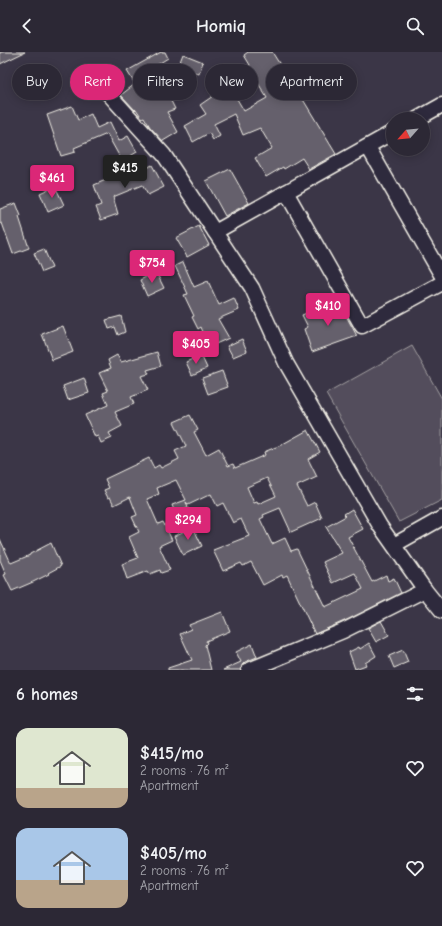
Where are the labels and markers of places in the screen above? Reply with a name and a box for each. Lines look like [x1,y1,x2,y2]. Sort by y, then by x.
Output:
pin: $415 [101,155,149,189]
pin: $461 [28,165,76,199]
pin: $754 [128,250,176,284]
pin: $410 [304,293,352,327]
pin: $405 [172,331,220,365]
pin: $294 [164,507,212,541]

